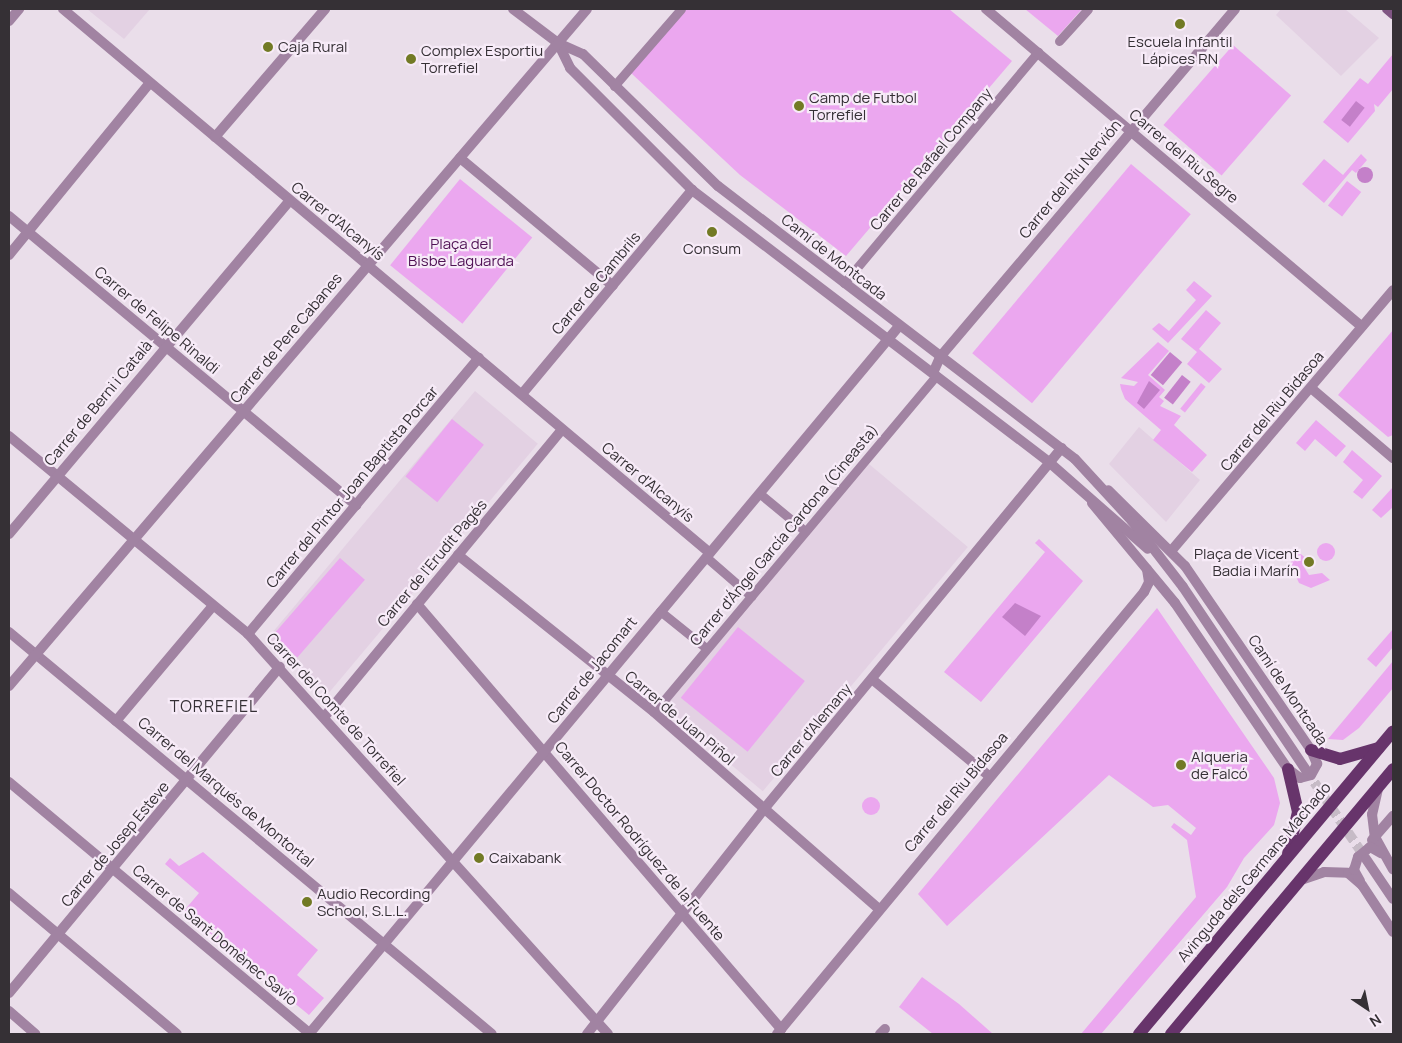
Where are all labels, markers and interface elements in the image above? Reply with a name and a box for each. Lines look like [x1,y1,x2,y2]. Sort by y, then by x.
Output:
marker: Escuela Infantil Lápices RN [1174,18,1186,30]
place label: Escuela Infantil Lápices RN [1128,32,1232,67]
place label: Caja Rural [278,38,347,56]
marker: Caja Rural [262,41,274,53]
place label: Complex Esportiu Torrefiel [421,41,543,76]
marker: Complex Esportiu Torrefiel [405,53,417,65]
street label: Carrer de Rafael Company [866,84,996,234]
place label: Camp de Futbol Torrefiel [809,88,917,123]
marker: Camp de Futbol Torrefiel [793,100,805,112]
street label: Carrer del Riu Segre [1126,105,1242,207]
street label: Carrer del Riu Nervión [1015,116,1125,242]
street label: Carrer d'Alcanyís [288,178,388,264]
street label: Camí de Montcada [778,210,890,304]
marker: Consum [706,226,718,238]
street label: Carrer de Cambrils [548,228,644,338]
park label: Plaça del Bisbe Laguarda [408,234,514,269]
place label: Consum [683,240,741,258]
street label: Carrer de Felipe Rinaldi [91,263,223,377]
street label: Carrer de Pere Cabanes [226,269,346,407]
street label: Carrer de Berni i Català [40,337,156,469]
street label: Carrer del Riu Bidasoa [1217,347,1327,475]
street label: Carrer del Pintor Joan Baptista Porcar [262,382,442,592]
street label: Carrer d'Ángel García Cardona (Cineasta) [686,421,882,649]
street label: Carrer d'Alcanyís [598,438,698,526]
street label: Carrer de l'Erudit Pagés [373,496,491,630]
place label: Plaça de Vicent Badia i Marín [1194,544,1299,579]
marker: Plaça de Vicent Badia i Marín [1303,556,1315,568]
street label: Carrer de Jacomart [543,613,641,727]
street label: Carrer del Comte de Torrefiel [263,629,409,789]
street label: Camí de Montcada [1245,632,1331,748]
street label: Carrer de Juan Piñol [622,667,738,769]
street label: Carrer d'Alemany [767,680,855,780]
district label: TORREFIEL [169,696,259,716]
street label: Carrer del Marqués de Montortal [135,713,317,871]
street label: Carrer del Riu Bidasoa [901,728,1011,856]
street label: Carrer Doctor Rodríguez de la Fuente [551,738,729,944]
place label: Alqueria de Falcó [1191,747,1248,782]
marker: Alqueria de Falcó [1175,759,1187,771]
street label: Carrer de Josep Esteve [57,778,173,910]
street label: Avinguda dels Germans Machado [1174,779,1334,965]
place label: Caixabank [489,849,561,867]
marker: Caixabank [473,852,485,864]
street label: Carrer de Sant Domènec Savio [129,861,301,1009]
place label: Audio Recording School, S.L.L. [317,884,430,919]
marker: Audio Recording School, S.L.L. [301,896,313,908]
north arrow [1342,983,1392,1033]
text: N [1366,1010,1385,1032]

